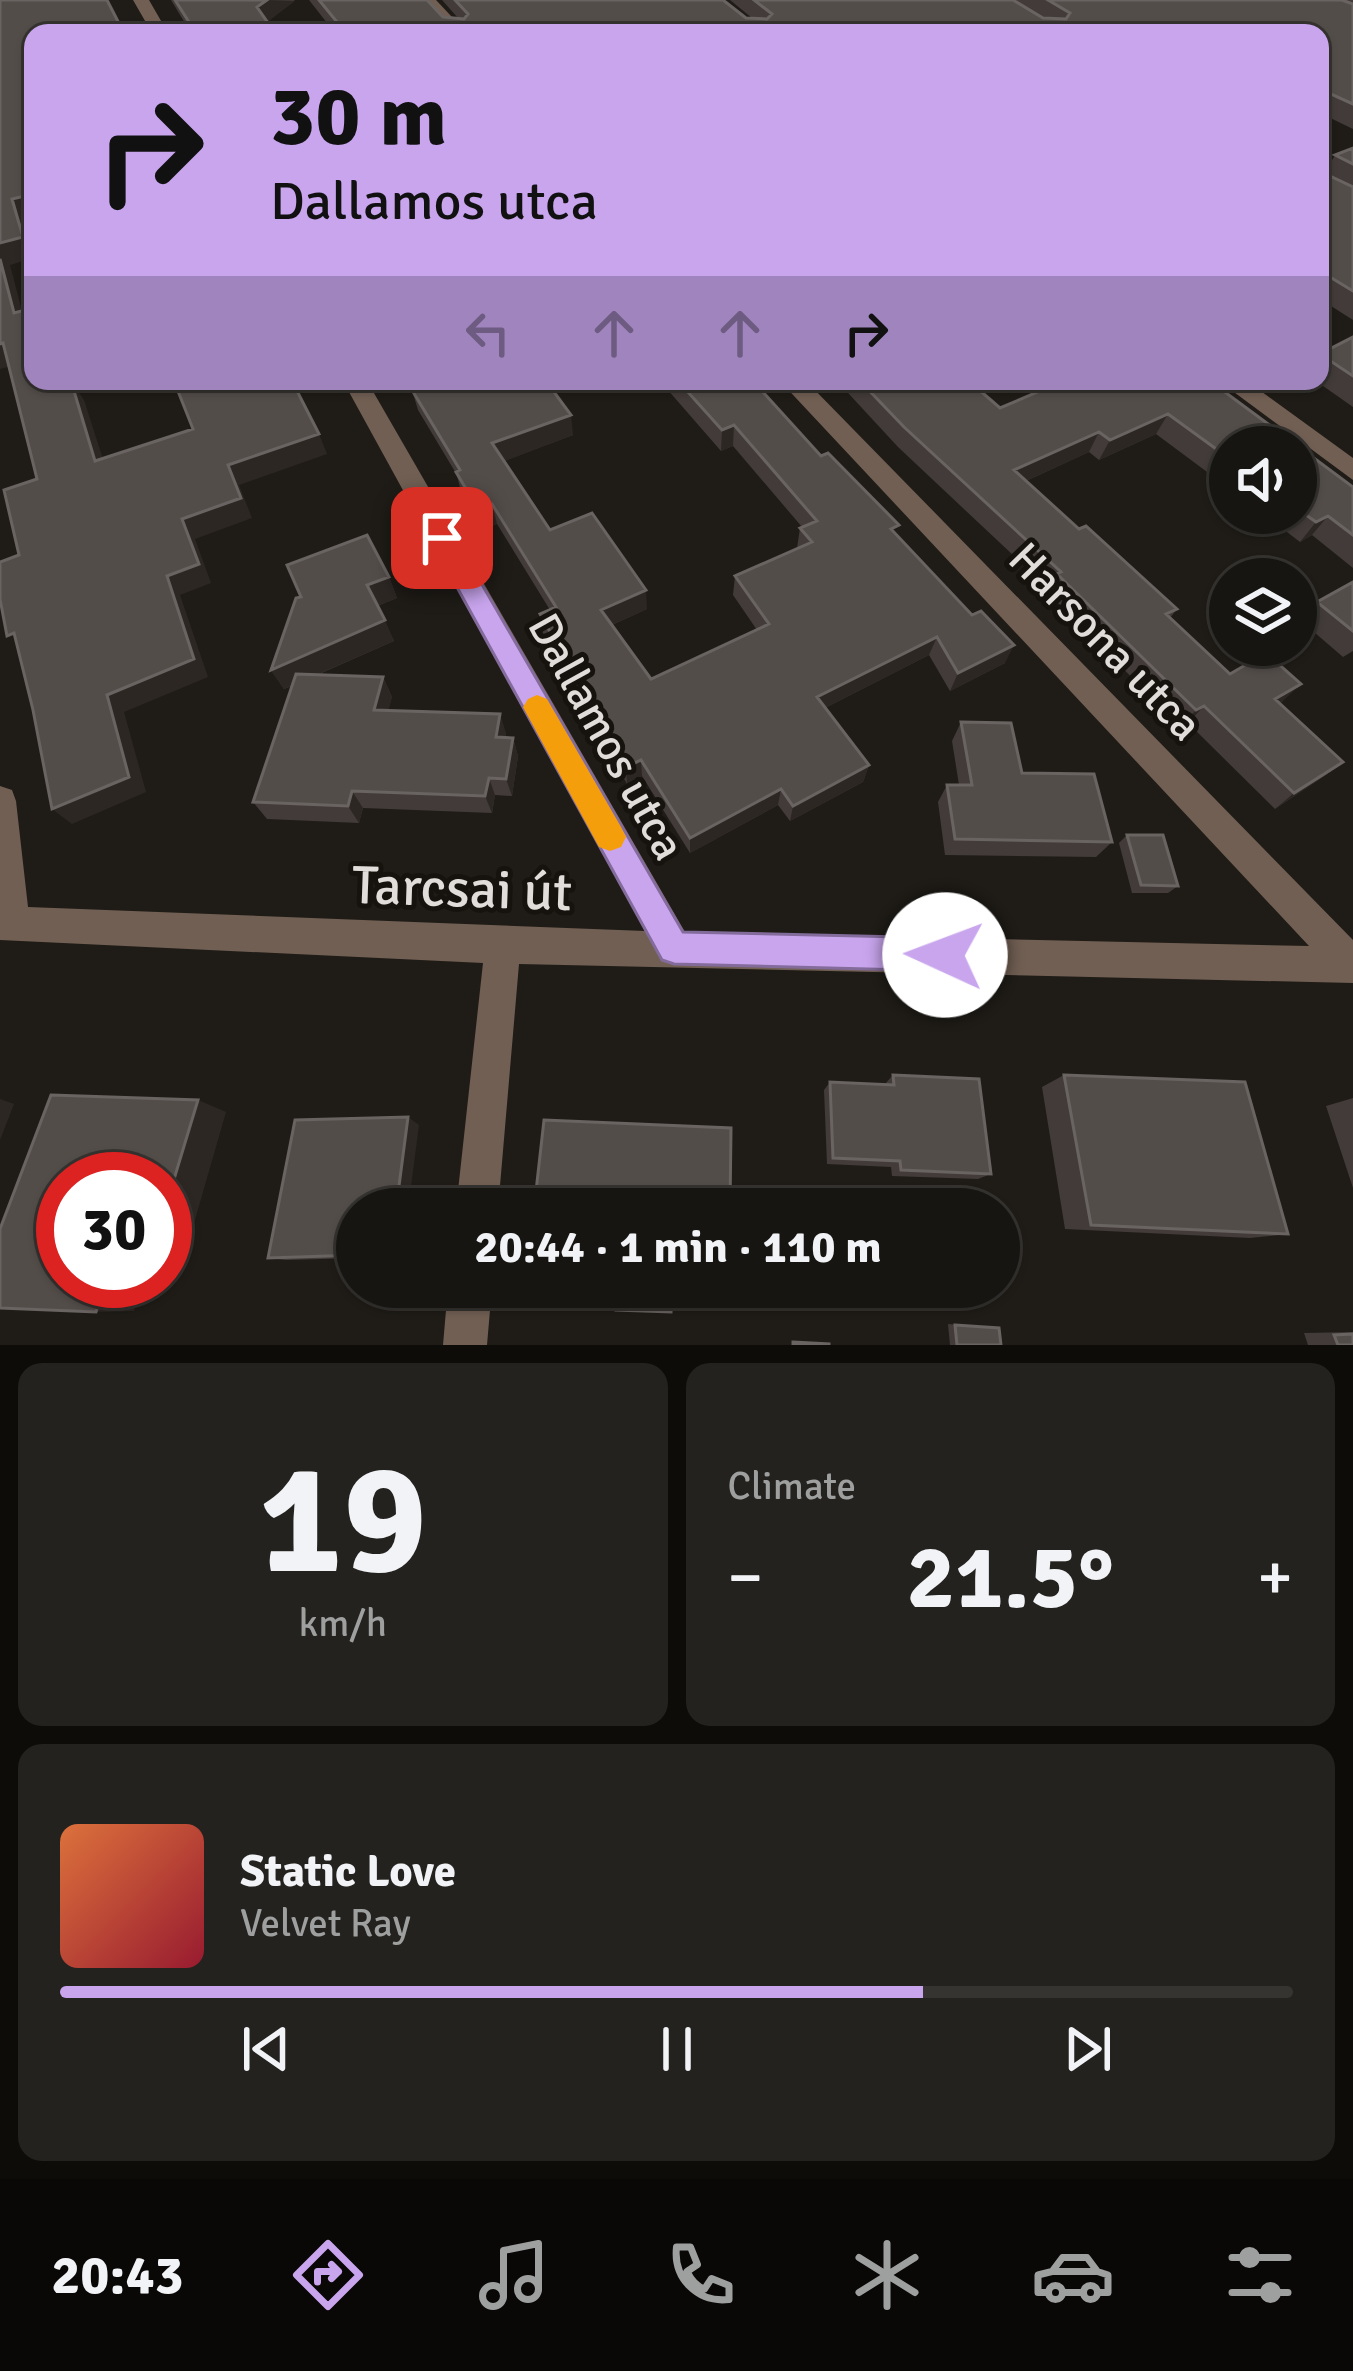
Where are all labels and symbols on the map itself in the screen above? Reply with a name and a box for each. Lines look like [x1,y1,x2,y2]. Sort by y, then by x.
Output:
pin [391,487,493,589]
street label: Harsona utca [997,532,1213,752]
street label: Dallamos utca [516,604,696,870]
street label: Tarcsai út [351,852,573,926]
position arrow [882,892,1008,1018]
speed limit sign: 30 [36,1152,192,1308]

